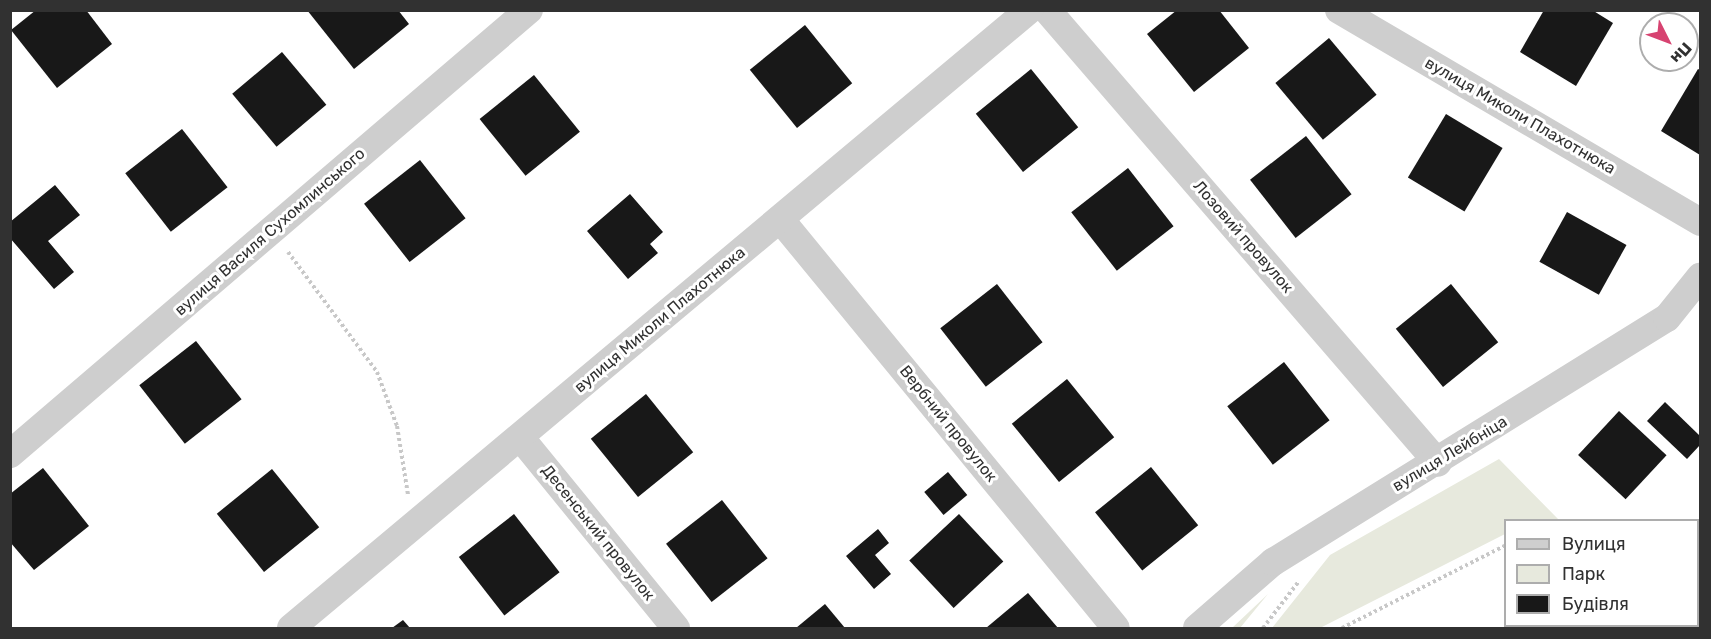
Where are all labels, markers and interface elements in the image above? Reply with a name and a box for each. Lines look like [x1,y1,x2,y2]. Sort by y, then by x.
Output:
north arrow [1639,12,1699,72]
text: Пн [1667,38,1696,68]
street label: вулиця Миколи Плахотнюка [1421,53,1619,179]
street label: вулиця Василя Сухомлинського [171,144,369,320]
street label: Лозовий провулок [1189,177,1297,297]
street label: вулиця Миколи Плахотнюка [571,243,749,397]
street label: Вербний провулок [895,362,1001,486]
street label: вулиця Лейбніца [1389,412,1511,496]
street label: Десенський провулок [537,461,659,605]
legend [1504,519,1699,627]
text: Вулиця [1562,533,1626,555]
text: Парк [1562,563,1605,585]
text: Будівля [1562,593,1629,615]

